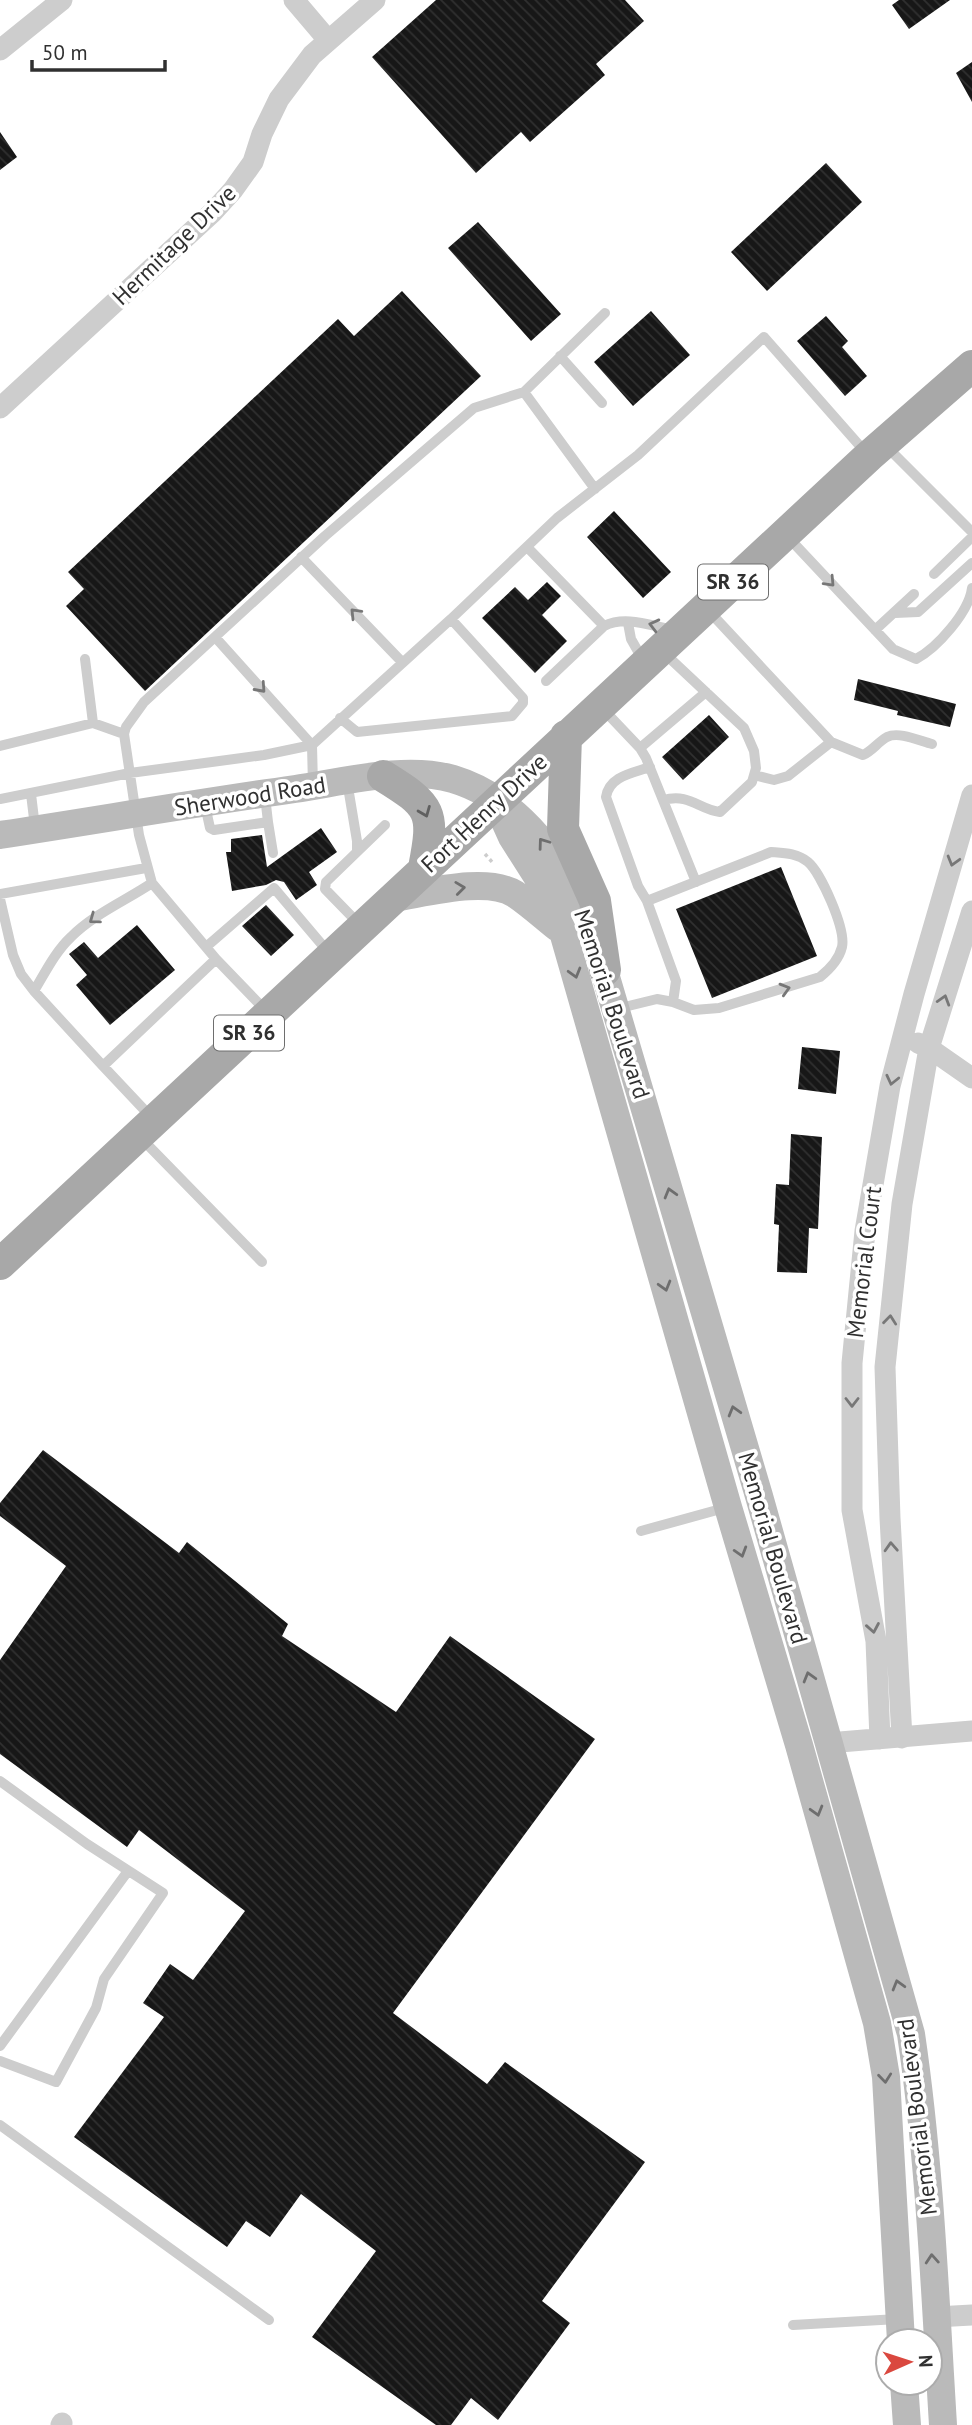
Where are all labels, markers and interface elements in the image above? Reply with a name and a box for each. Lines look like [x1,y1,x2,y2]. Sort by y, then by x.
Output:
scale bar [32,28,164,72]
text: 50 m [42,39,88,66]
street label: Hermitage Drive [106,178,242,311]
road number: SR 36 [698,564,768,600]
one-way arrow [822,574,834,587]
one-way arrow [350,608,363,621]
one-way arrow [648,619,660,633]
one-way arrow [253,679,265,692]
street label: Fort Henry Drive [415,747,553,878]
street label: Sherwood Road [172,769,328,822]
one-way arrow [417,805,431,818]
one-way arrow [539,838,552,851]
one-way arrow [947,855,962,867]
one-way arrow [454,881,466,896]
street label: Memorial Boulevard [568,905,657,1102]
one-way arrow [89,911,102,923]
one-way arrow [567,967,582,979]
one-way arrow [778,982,790,997]
one-way arrow [936,994,951,1006]
road number: SR 36 [214,1016,284,1050]
one-way arrow [886,1074,900,1086]
street label: Memorial Court [840,1184,887,1339]
one-way arrow [664,1187,678,1199]
one-way arrow [656,1280,671,1292]
one-way arrow [882,1314,897,1325]
one-way arrow [844,1398,860,1408]
one-way arrow [727,1405,742,1417]
street label: Memorial Boulevard [732,1449,815,1647]
one-way arrow [884,1541,899,1552]
one-way arrow [733,1546,748,1558]
one-way arrow [865,1622,880,1634]
one-way arrow [803,1671,818,1683]
one-way arrow [809,1804,824,1816]
one-way arrow [891,1980,906,1992]
street label: Memorial Boulevard [890,2017,943,2217]
one-way arrow [877,2073,892,2084]
one-way arrow [925,2253,940,2264]
north arrow [874,2327,944,2397]
text: N [914,2354,938,2368]

